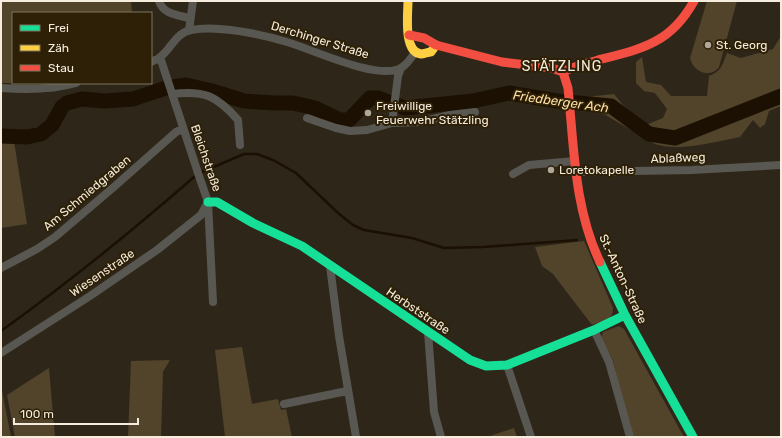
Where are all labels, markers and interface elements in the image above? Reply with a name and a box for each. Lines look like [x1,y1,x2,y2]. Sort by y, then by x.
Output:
legend [12,12,152,84]
street label: Derchinger Straße [269,18,371,62]
text: Frei [48,21,69,35]
place label: St. Georg [716,38,768,52]
marker: St. Georg [703,40,713,50]
text: Zäh [48,41,69,55]
district label: STÄTZLING [522,58,602,75]
text: Stau [48,61,74,75]
water label: Friedberger Ach [512,87,610,117]
place label: Freiwillige Feuerwehr Stätzling [376,99,489,127]
marker: Freiwillige Feuerwehr Stätzling [363,108,373,118]
street label: Bleichstraße [188,123,224,194]
street label: Ablaßweg [650,150,706,166]
street label: Am Schmiedgraben [40,152,134,234]
place label: Loretokapelle [559,163,635,177]
marker: Loretokapelle [546,165,556,175]
street label: St.-Anton-Straße [596,232,650,326]
street label: Wiesenstraße [67,246,137,300]
street label: Herbststraße [384,285,453,338]
scale bar [14,400,138,426]
text: 100 m [20,407,54,421]

